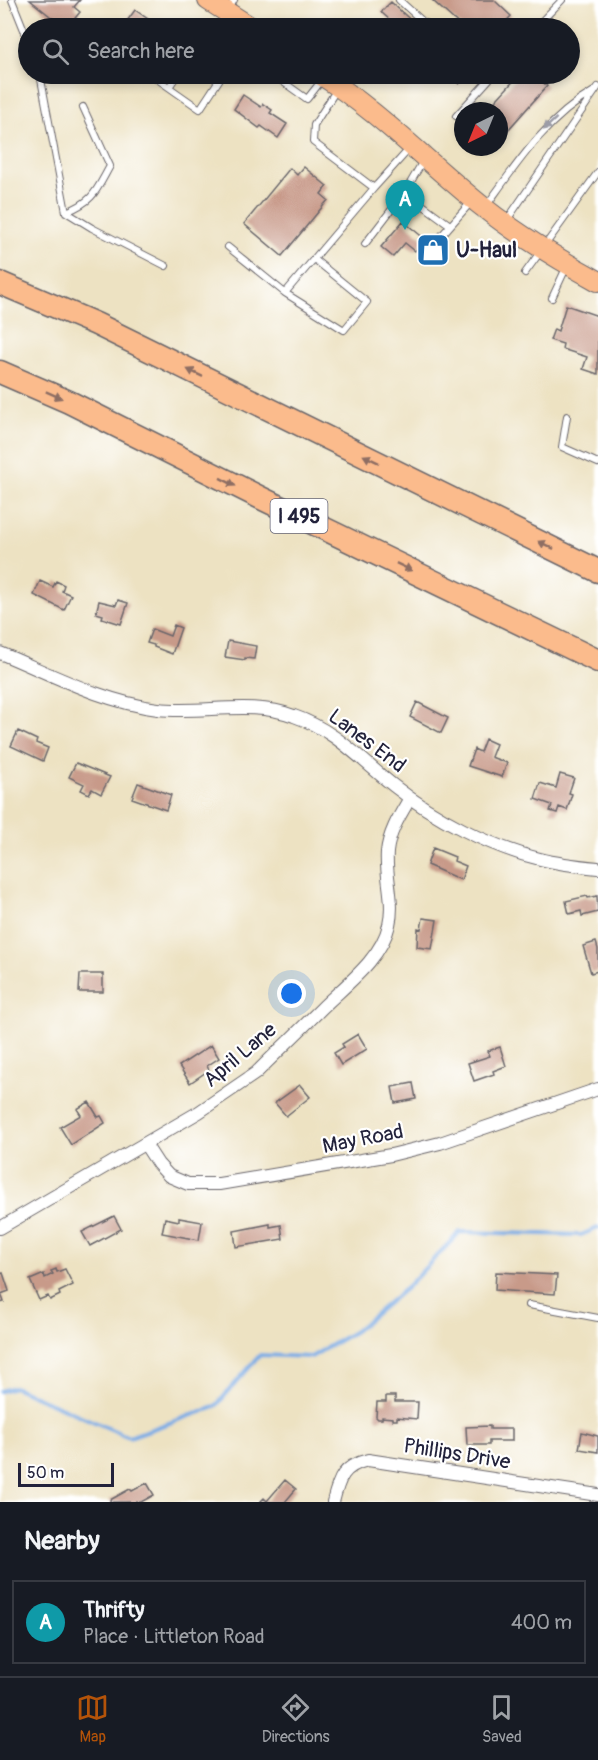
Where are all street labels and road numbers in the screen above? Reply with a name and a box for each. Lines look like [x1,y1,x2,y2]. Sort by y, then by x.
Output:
road number: I 495 [270,499,328,533]
street label: Lanes End [323,703,411,779]
street label: April Lane [198,1016,283,1093]
street label: May Road [320,1118,406,1160]
street label: Phillips Drive [402,1432,513,1476]

